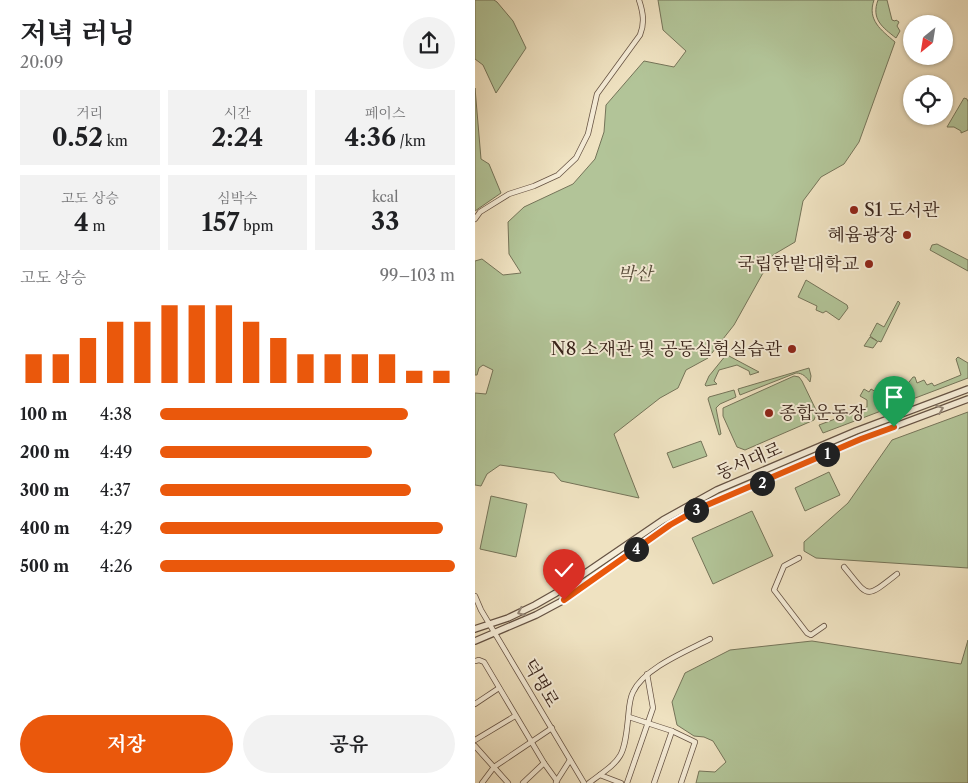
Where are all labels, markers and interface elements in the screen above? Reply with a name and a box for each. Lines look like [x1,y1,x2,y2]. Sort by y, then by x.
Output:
north arrow [903,15,953,65]
map controls [903,15,953,125]
text: 저녁 러닝 [20,16,135,50]
button: share [403,17,455,69]
text: 20:09 [20,52,63,72]
button: locate [903,75,953,125]
text: 거리 [76,104,103,122]
text: 시간 [224,104,251,122]
text: 페이스 [365,104,405,122]
text: 0.52 [52,122,103,153]
text: 2:24 [212,122,263,153]
text: 4:36 [345,122,396,153]
text: km [103,132,128,150]
text: /km [396,132,426,150]
text: kcal [372,188,398,206]
text: 고도 상승 [61,189,119,207]
text: 심박수 [217,189,258,207]
place label: S1 도서관 [864,199,940,221]
marker: S1 도서관 [848,204,860,216]
text: 33 [371,206,399,237]
text: 4 [74,207,89,238]
text: 157 [202,207,240,238]
text: m [89,217,106,235]
text: bpm [240,217,273,235]
place label: 혜윰광장 [827,224,898,246]
marker: 혜윰광장 [901,229,913,241]
place label: 국립한밭대학교 [737,253,860,275]
marker: 국립한밭대학교 [863,258,875,270]
park label: 박산 [618,263,655,285]
text: 99–103 m [380,265,455,285]
text: 고도 상승 [20,267,86,287]
place label: N8 소재관 및 공동실험실습관 [551,338,783,360]
marker: N8 소재관 및 공동실험실습관 [786,343,798,355]
pin [873,376,915,427]
icon: arrive [880,383,908,411]
place label: 종합운동장 [779,402,867,424]
text: 100 m [20,404,67,424]
text: 4:38 [100,404,132,424]
one-way arrow [935,405,944,416]
marker: 종합운동장 [763,407,775,419]
street label: 동서대로 [713,437,785,485]
text: 200 m [20,442,70,462]
text: 4:49 [100,442,132,462]
pin: 1 [815,442,839,466]
text: 1 [824,445,831,463]
pin: 2 [749,470,775,496]
text: 2 [758,474,767,492]
text: 300 m [20,480,69,500]
text: 4:37 [100,480,130,500]
pin: 3 [683,498,709,522]
text: 3 [693,501,700,519]
text: 400 m [20,518,70,538]
text: 4:29 [100,518,132,538]
pin: 4 [623,536,649,562]
text: 4 [632,540,641,558]
pin [543,549,585,600]
text: 500 m [20,556,69,576]
text: 4:26 [100,556,132,576]
icon: check [550,556,578,584]
one-way arrow [517,605,526,616]
street label: 덕명로 [518,655,564,711]
button: 저장 [20,715,233,773]
button: 공유 [243,715,455,773]

